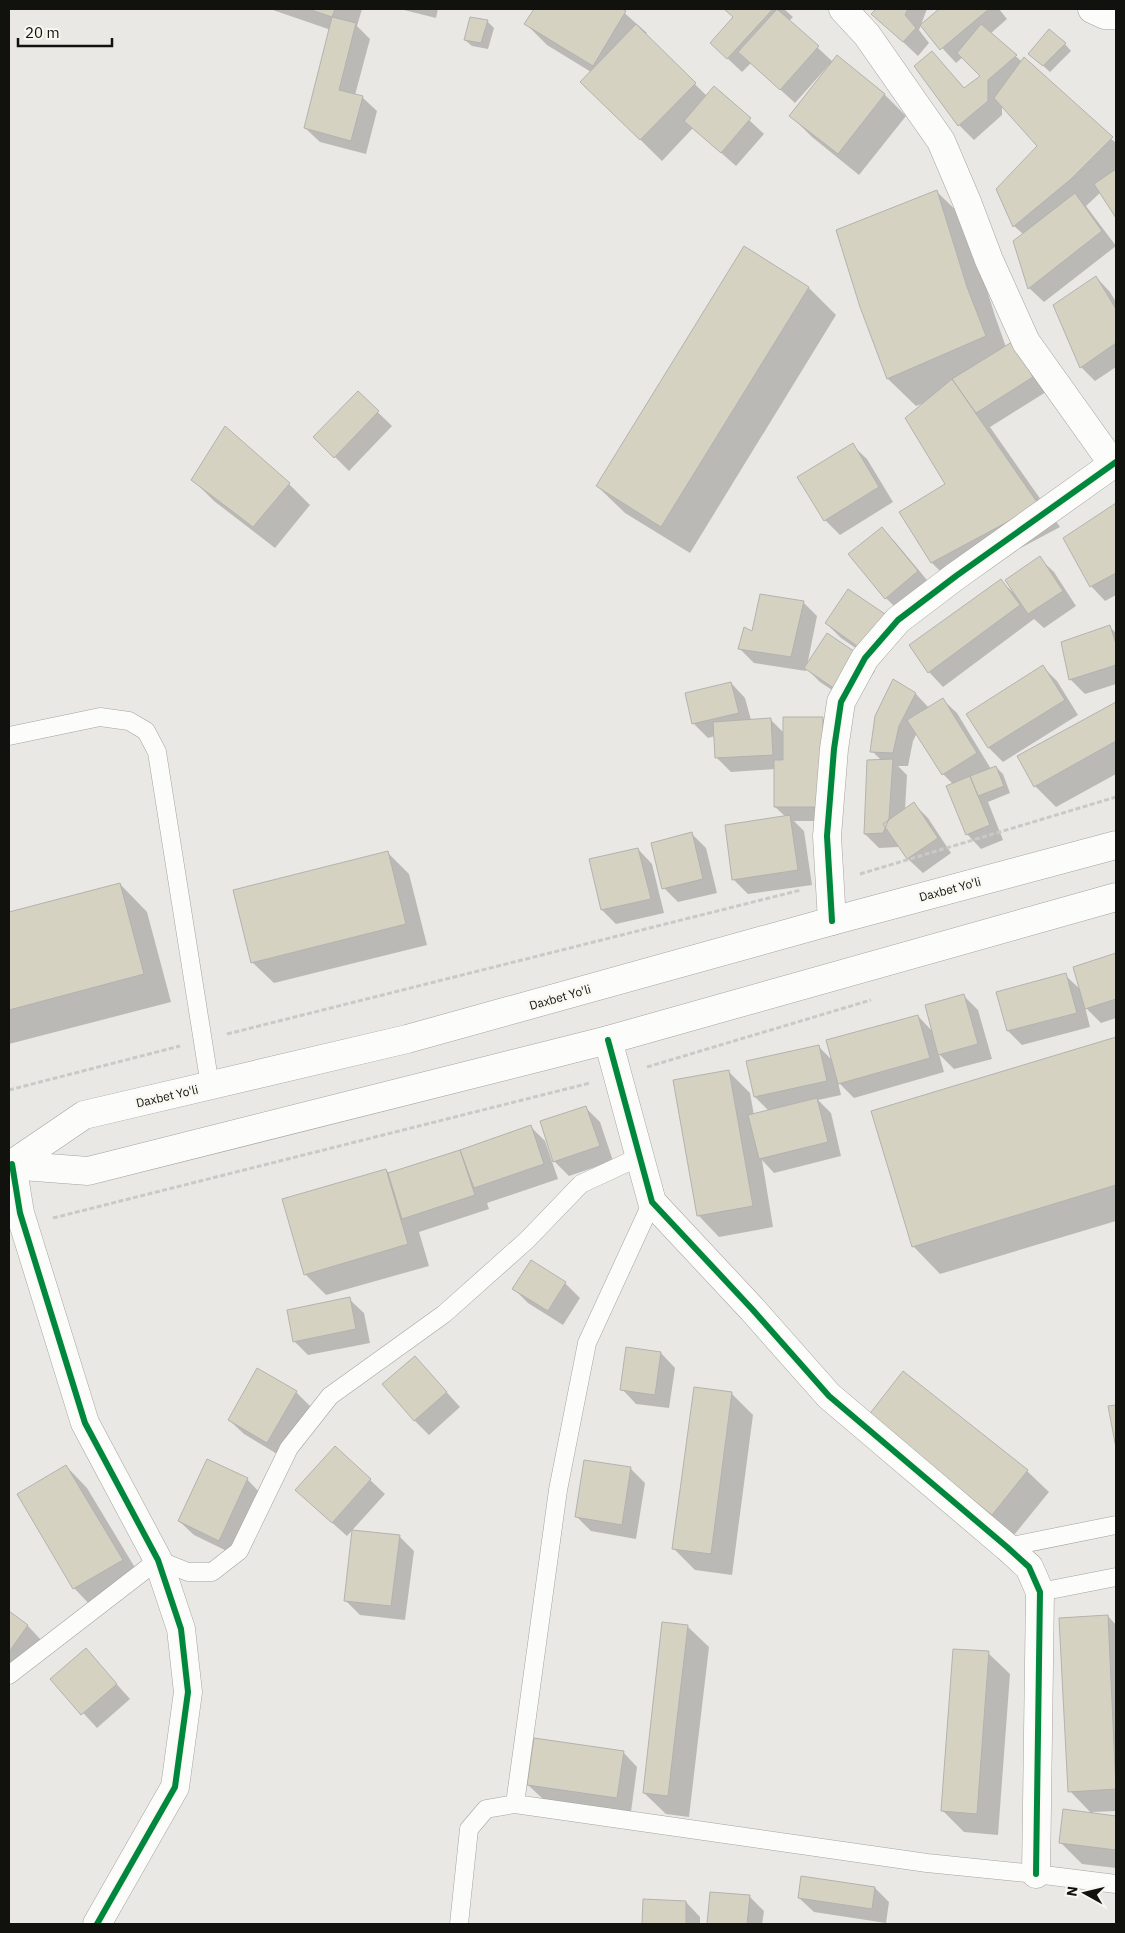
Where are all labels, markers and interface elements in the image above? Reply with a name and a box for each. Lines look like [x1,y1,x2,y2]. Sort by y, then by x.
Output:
scale bar [18,15,111,47]
text: 20 m [25,23,60,42]
street label: Daxbet Yo'li [917,874,983,904]
street label: Daxbet Yo'li [528,981,592,1013]
street label: Daxbet Yo'li [134,1082,200,1110]
north arrow [1060,1868,1110,1918]
text: N [1063,1885,1082,1897]

